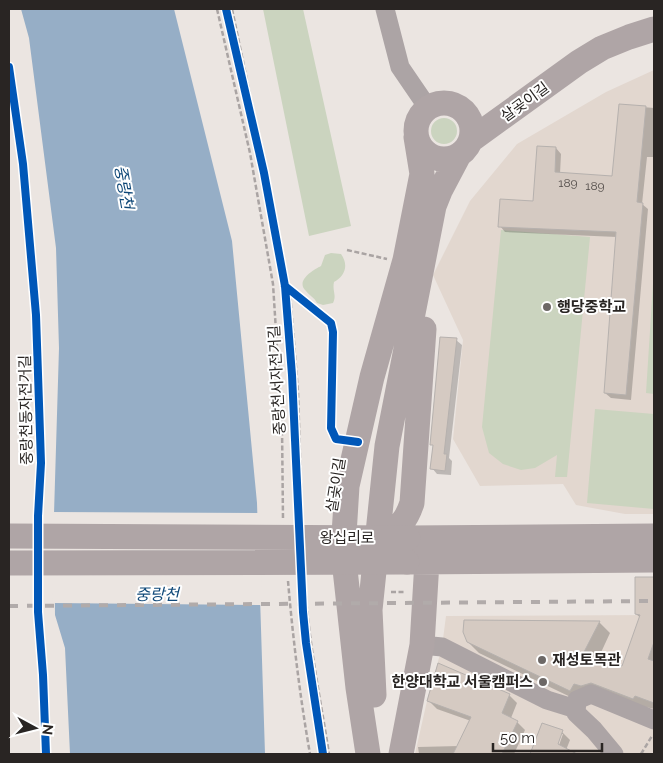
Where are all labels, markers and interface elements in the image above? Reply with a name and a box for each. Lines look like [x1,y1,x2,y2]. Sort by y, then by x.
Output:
street label: 살곶이길 [497,78,553,126]
water label: 중랑천 [111,164,138,213]
house number: 189 [558,176,578,190]
house number: 189 [585,179,605,193]
place label: 행당중학교 [557,298,626,316]
marker: 행당중학교 [541,301,553,313]
street label: 중랑천서자전거길 [265,324,289,436]
street label: 중랑천동자전거길 [16,355,36,465]
street label: 살곶이길 [323,456,349,514]
street label: 왕십리로 [319,529,375,547]
water label: 중랑천 [135,585,181,604]
place label: 재성토목관 [552,651,621,669]
marker: 재성토목관 [536,654,548,666]
place label: 한양대학교 서울캠퍼스 [391,673,533,691]
marker: 한양대학교 서울캠퍼스 [537,676,549,688]
north arrow [10,703,60,753]
scale bar [493,720,602,752]
text: N [39,723,56,736]
text: 50 m [500,729,535,747]

